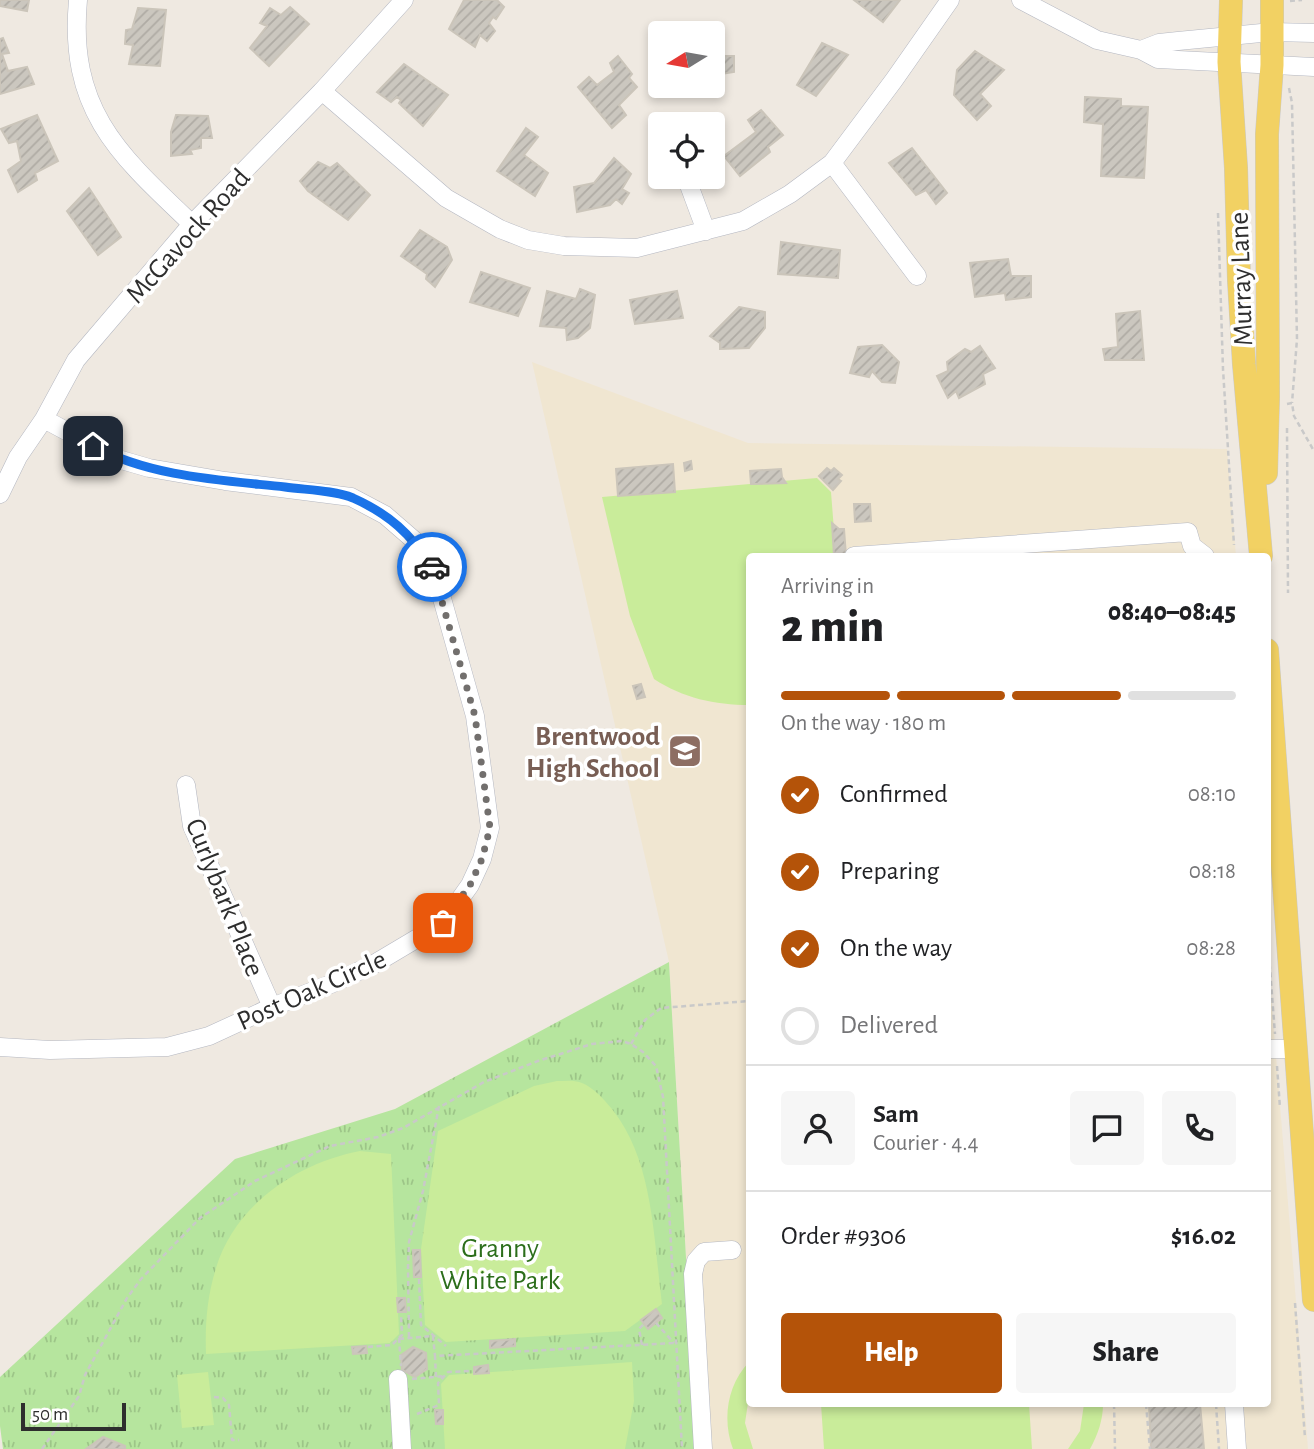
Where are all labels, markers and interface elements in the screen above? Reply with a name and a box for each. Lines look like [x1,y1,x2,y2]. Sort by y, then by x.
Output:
north arrow [648,21,724,98]
map controls [648,21,725,189]
button: locate [648,112,725,189]
street label: McGavock Road [121,164,256,309]
street label: Murray Lane [1226,211,1258,346]
pin [63,416,123,476]
icon: home [74,427,112,465]
courier [397,532,467,602]
icon: car [413,548,451,586]
text: Arriving in [781,575,874,598]
text: 08:40–08:45 [1108,599,1236,625]
text: 2 min [781,604,884,650]
text: On the way · 180 m [781,712,946,735]
place label: Brentwood High School [526,723,660,783]
school or university icon: Brentwood High School [666,732,704,770]
icon: check [781,776,819,814]
text: Confirmed [840,781,948,807]
text: 08:10 [1188,783,1236,806]
street label: Curlybark Place [180,815,269,981]
icon: check [781,853,819,891]
text: Preparing [840,858,939,884]
text: 08:18 [1189,860,1236,883]
pin [413,893,473,953]
icon: bag [424,904,462,942]
icon: check [781,930,819,968]
text: On the way [840,935,952,961]
text: 08:28 [1186,937,1236,960]
street label: Post Oak Circle [233,945,391,1036]
text: Delivered [840,1012,938,1038]
button: person [781,1091,855,1165]
button: chat [1070,1091,1144,1165]
button: phone [1162,1091,1236,1165]
text: Sam [873,1101,919,1127]
text: Courier · 4.4 [873,1132,979,1155]
text: Order #9306 [781,1223,906,1249]
text: $16.02 [1171,1223,1236,1249]
park label: Granny White Park [440,1235,560,1295]
button: Help [781,1313,1002,1393]
button: Share [1016,1313,1236,1393]
scale bar [21,1400,126,1432]
text: 50 m [32,1405,68,1424]

